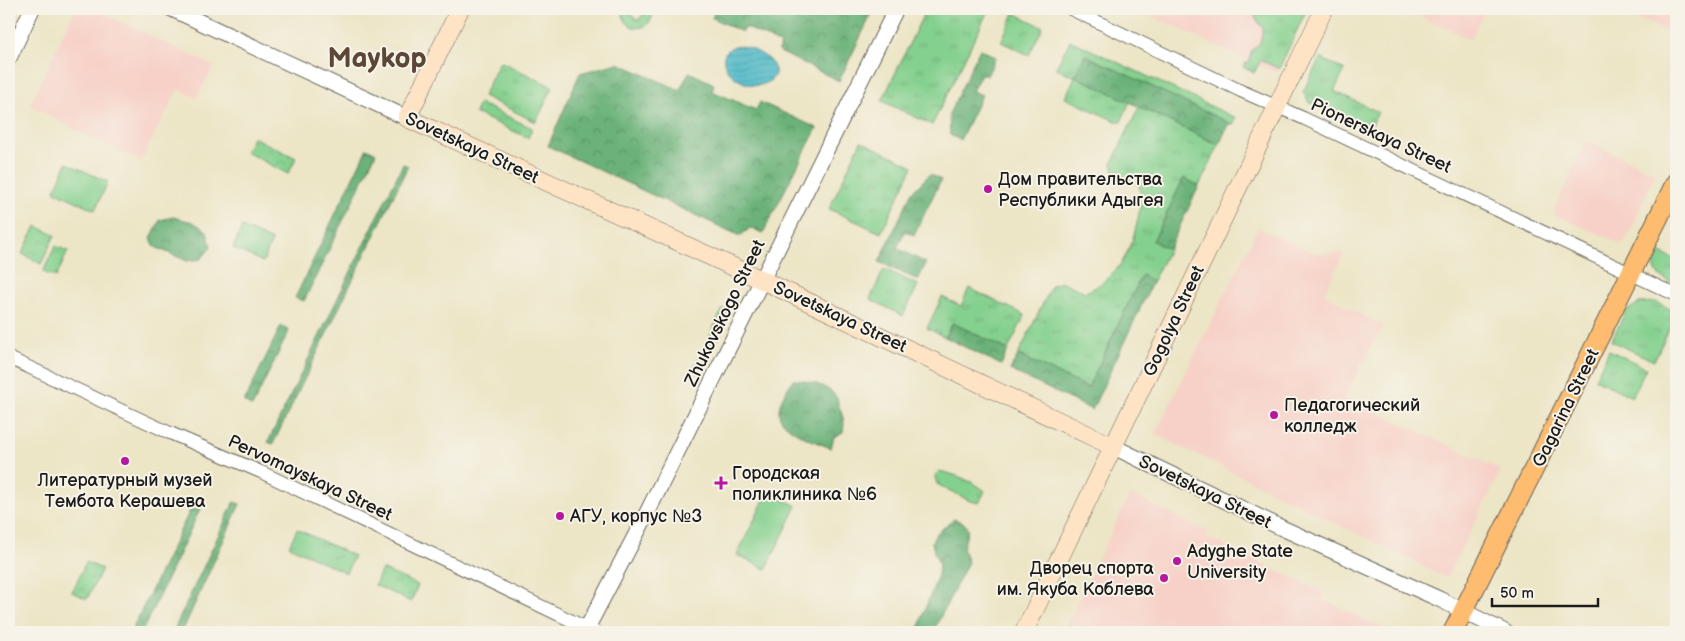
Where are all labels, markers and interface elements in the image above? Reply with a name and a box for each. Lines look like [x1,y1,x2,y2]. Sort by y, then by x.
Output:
district label: Maykop [327,42,427,75]
street label: Pionerskaya Street [1307,94,1455,178]
street label: Sovetskaya Street [402,108,542,188]
place label: Дом правительства Республики Адыгея [998,169,1163,211]
marker: Дом правительства Республики Адыгея [982,183,994,195]
street label: Zhukovskogo Street [680,236,770,391]
street label: Gogolya Street [1139,262,1209,380]
street label: Sovetskaya Street [770,277,910,357]
street label: Gagarina Street [1528,345,1604,471]
place label: Педагогический колледж [1284,395,1420,437]
marker: Педагогический колледж [1268,409,1280,421]
street label: Pervomayskaya Street [225,431,396,526]
street label: Sovetskaya Street [1135,451,1275,533]
marker: Литературный музей Тембота Керашева [119,455,131,467]
place label: Городская поликлиника №6 [732,463,877,505]
place label: Литературный музей Тембота Керашева [37,470,212,512]
marker: Городская поликлиника №6 [714,476,728,490]
place label: АГУ, корпус №3 [569,506,702,527]
marker: АГУ, корпус №3 [554,510,566,522]
place label: Adyghe State University [1187,541,1293,583]
marker: Adyghe State University [1171,555,1183,567]
place label: Дворец спорта им. Якуба Коблева [997,558,1154,600]
marker: Дворец спорта им. Якуба Коблева [1158,572,1170,584]
scale bar [1492,576,1599,608]
text: 50 m [1500,584,1534,603]

